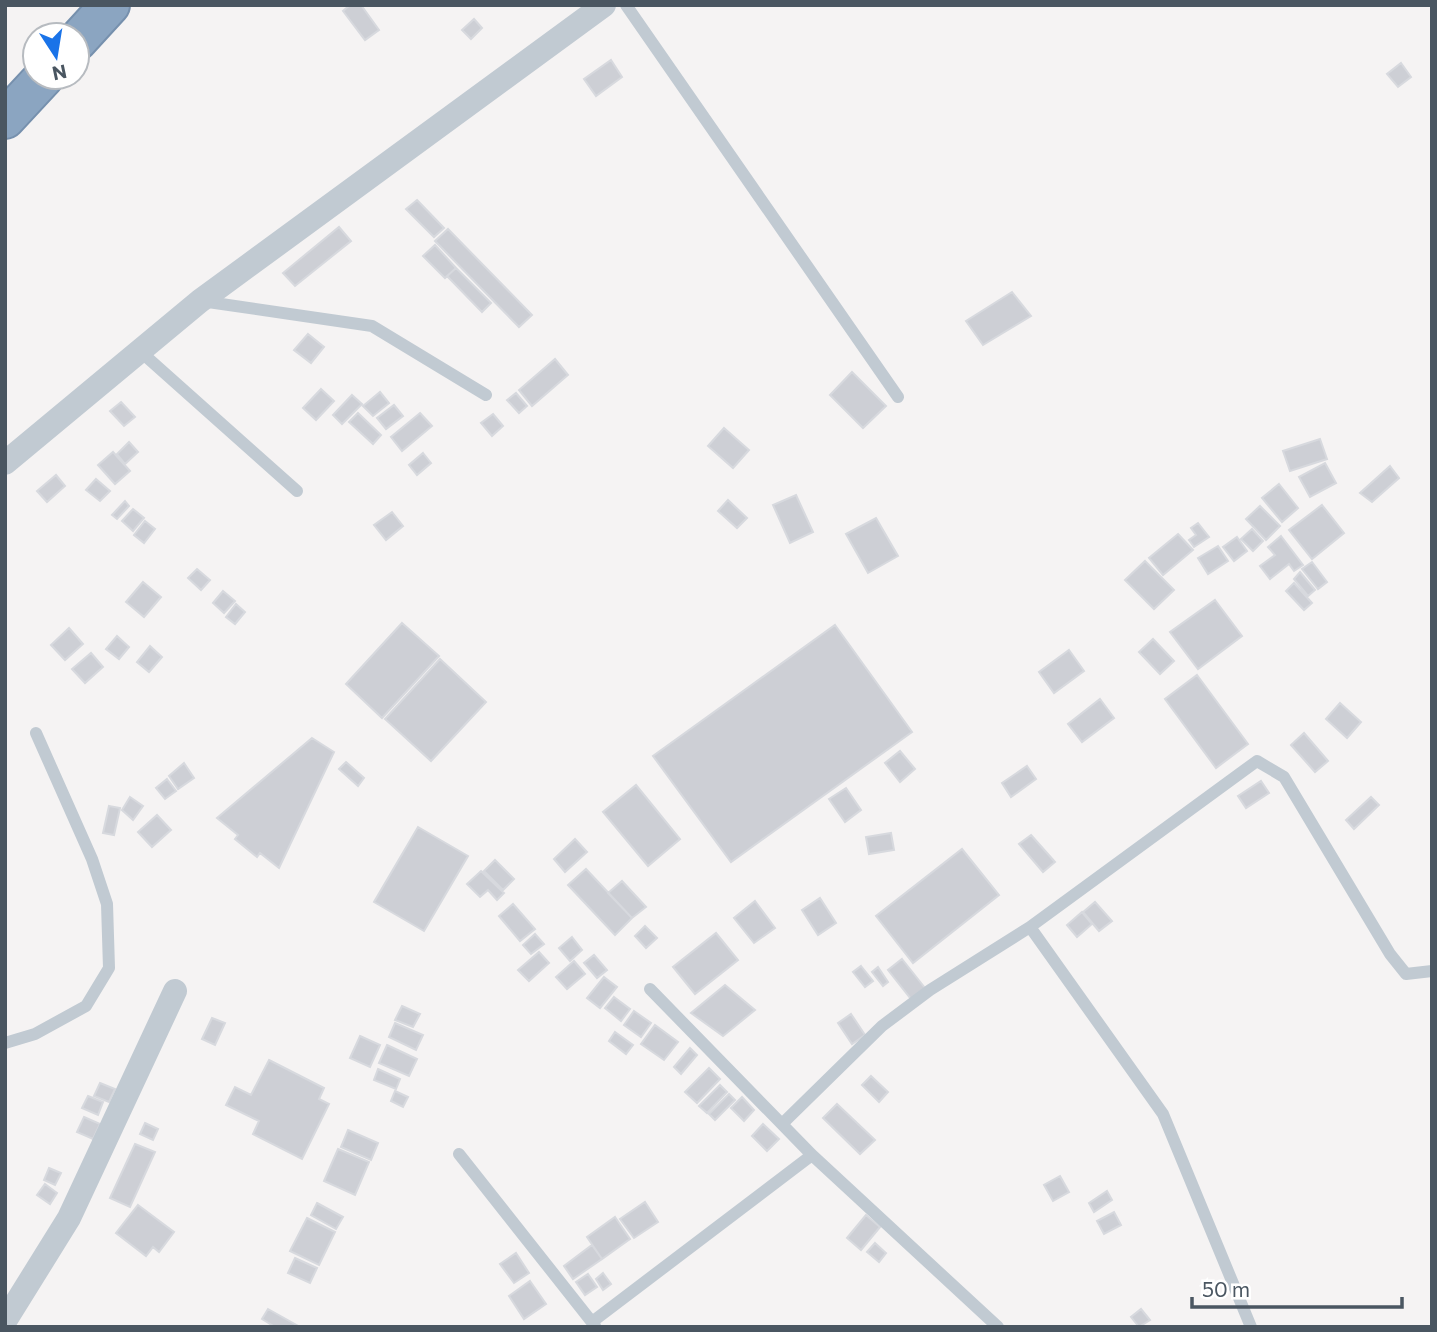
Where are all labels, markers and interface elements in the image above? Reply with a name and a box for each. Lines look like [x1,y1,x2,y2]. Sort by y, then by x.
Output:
north arrow [21,21,91,91]
text: N [50,60,69,86]
scale bar [1192,1266,1402,1310]
text: 50 m [1202,1276,1250,1301]

